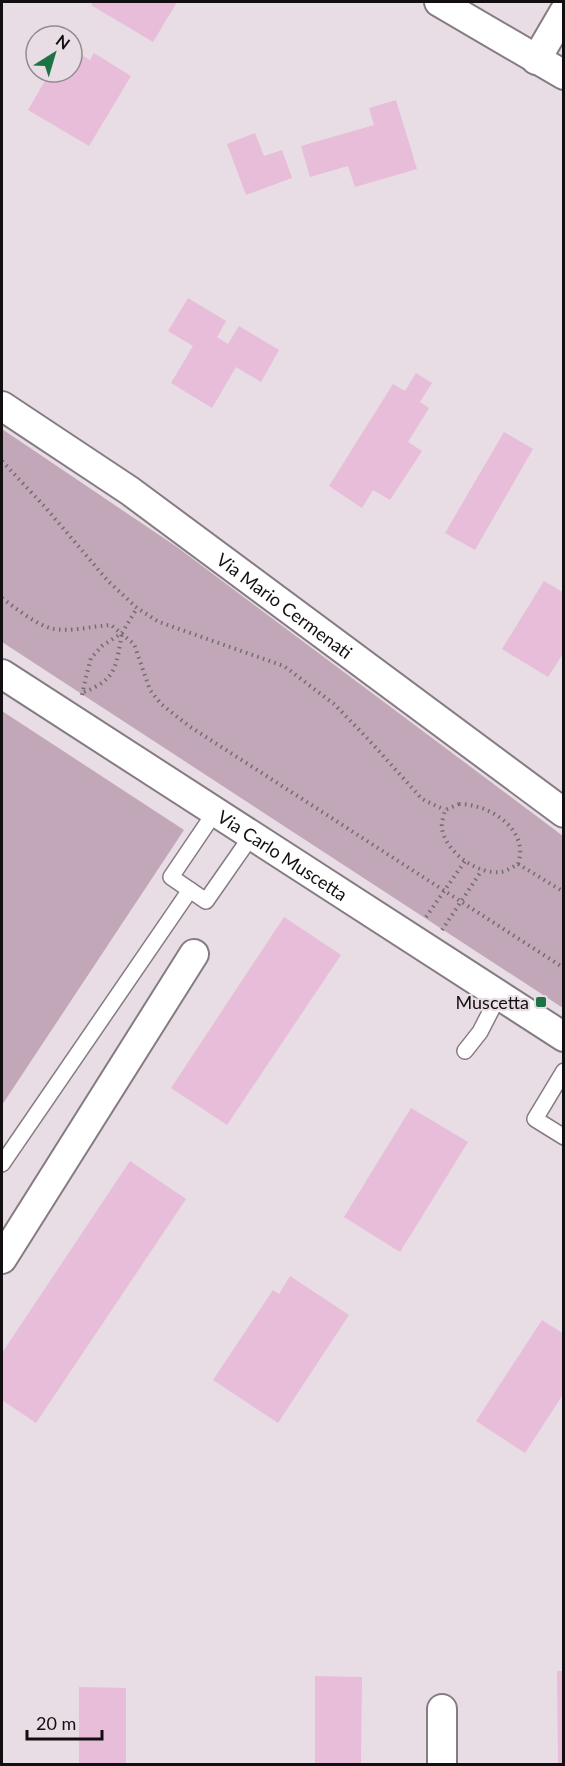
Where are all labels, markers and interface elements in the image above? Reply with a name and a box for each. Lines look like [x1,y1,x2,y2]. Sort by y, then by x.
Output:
north arrow [24,24,84,84]
text: N [53,30,74,53]
street label: Via Mario Cermenati [212,548,357,663]
street label: Via Carlo Muscetta [213,805,352,905]
place label: Muscetta [456,991,529,1013]
marker: Muscetta [534,995,548,1009]
scale bar [27,1703,102,1741]
text: 20 m [36,1712,76,1734]

